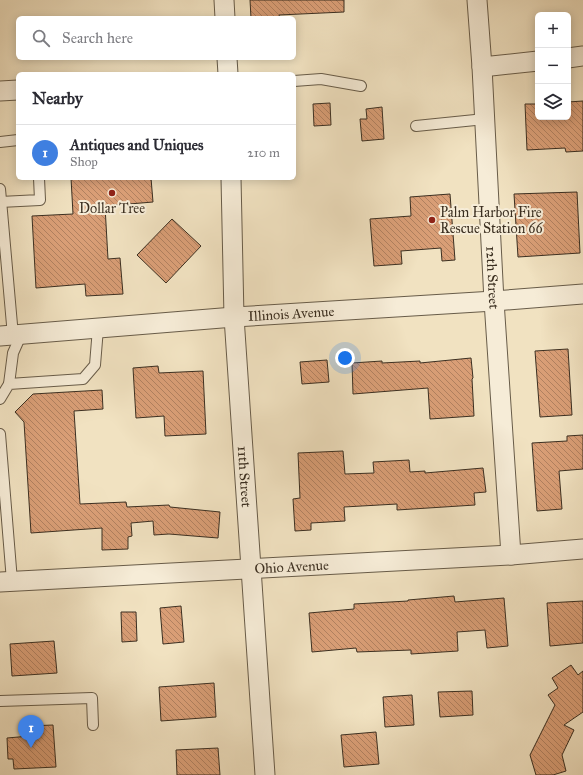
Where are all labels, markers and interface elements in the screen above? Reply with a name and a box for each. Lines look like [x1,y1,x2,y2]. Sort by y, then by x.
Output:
map controls [535,12,571,120]
button: + [535,12,571,48]
search box [16,16,296,60]
icon: search [30,27,52,49]
text: Search here [62,29,133,47]
button: − [535,48,571,84]
button: layers [535,84,571,120]
text: Nearby [32,88,83,109]
text: Antiques and Uniques [70,136,203,154]
text: 1 [42,145,48,161]
text: 210 m [247,145,280,161]
text: Shop [70,154,98,170]
marker: Dollar Tree [107,188,117,198]
place label: Dollar Tree [79,200,145,217]
place label: Palm Harbor Fire Rescue Station 66 [440,204,543,237]
marker: Palm Harbor Fire Rescue Station 66 [427,215,437,225]
street label: 12th Street [483,246,503,310]
street label: Illinois Avenue [248,302,335,325]
your location [335,348,355,368]
street label: 11th Street [234,445,255,508]
street label: Ohio Avenue [254,556,329,577]
pin: 1 [18,715,44,748]

